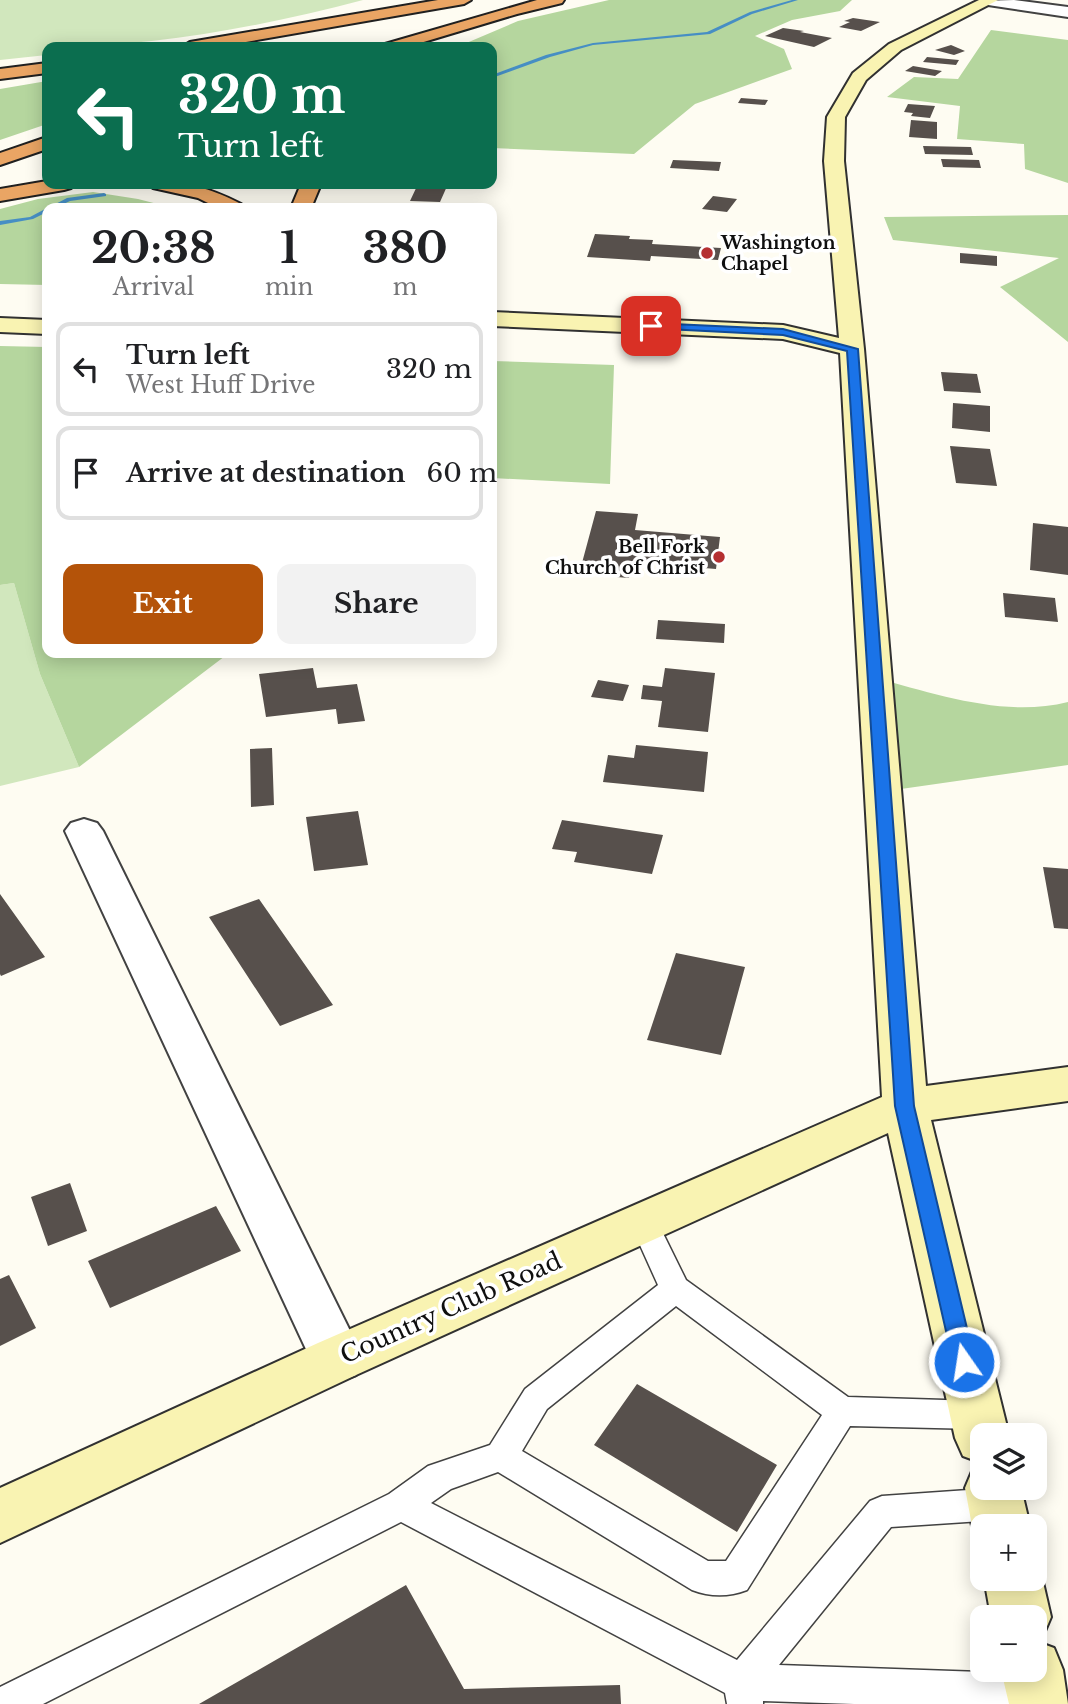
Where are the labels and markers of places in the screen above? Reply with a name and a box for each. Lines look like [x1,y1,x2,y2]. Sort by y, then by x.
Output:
place label: Washington Chapel [720,232,836,275]
marker: Washington Chapel [699,245,715,261]
pin [621,296,681,356]
place label: Bell Fork Church of Christ [545,536,706,579]
marker: Bell Fork Church of Christ [711,549,727,565]

